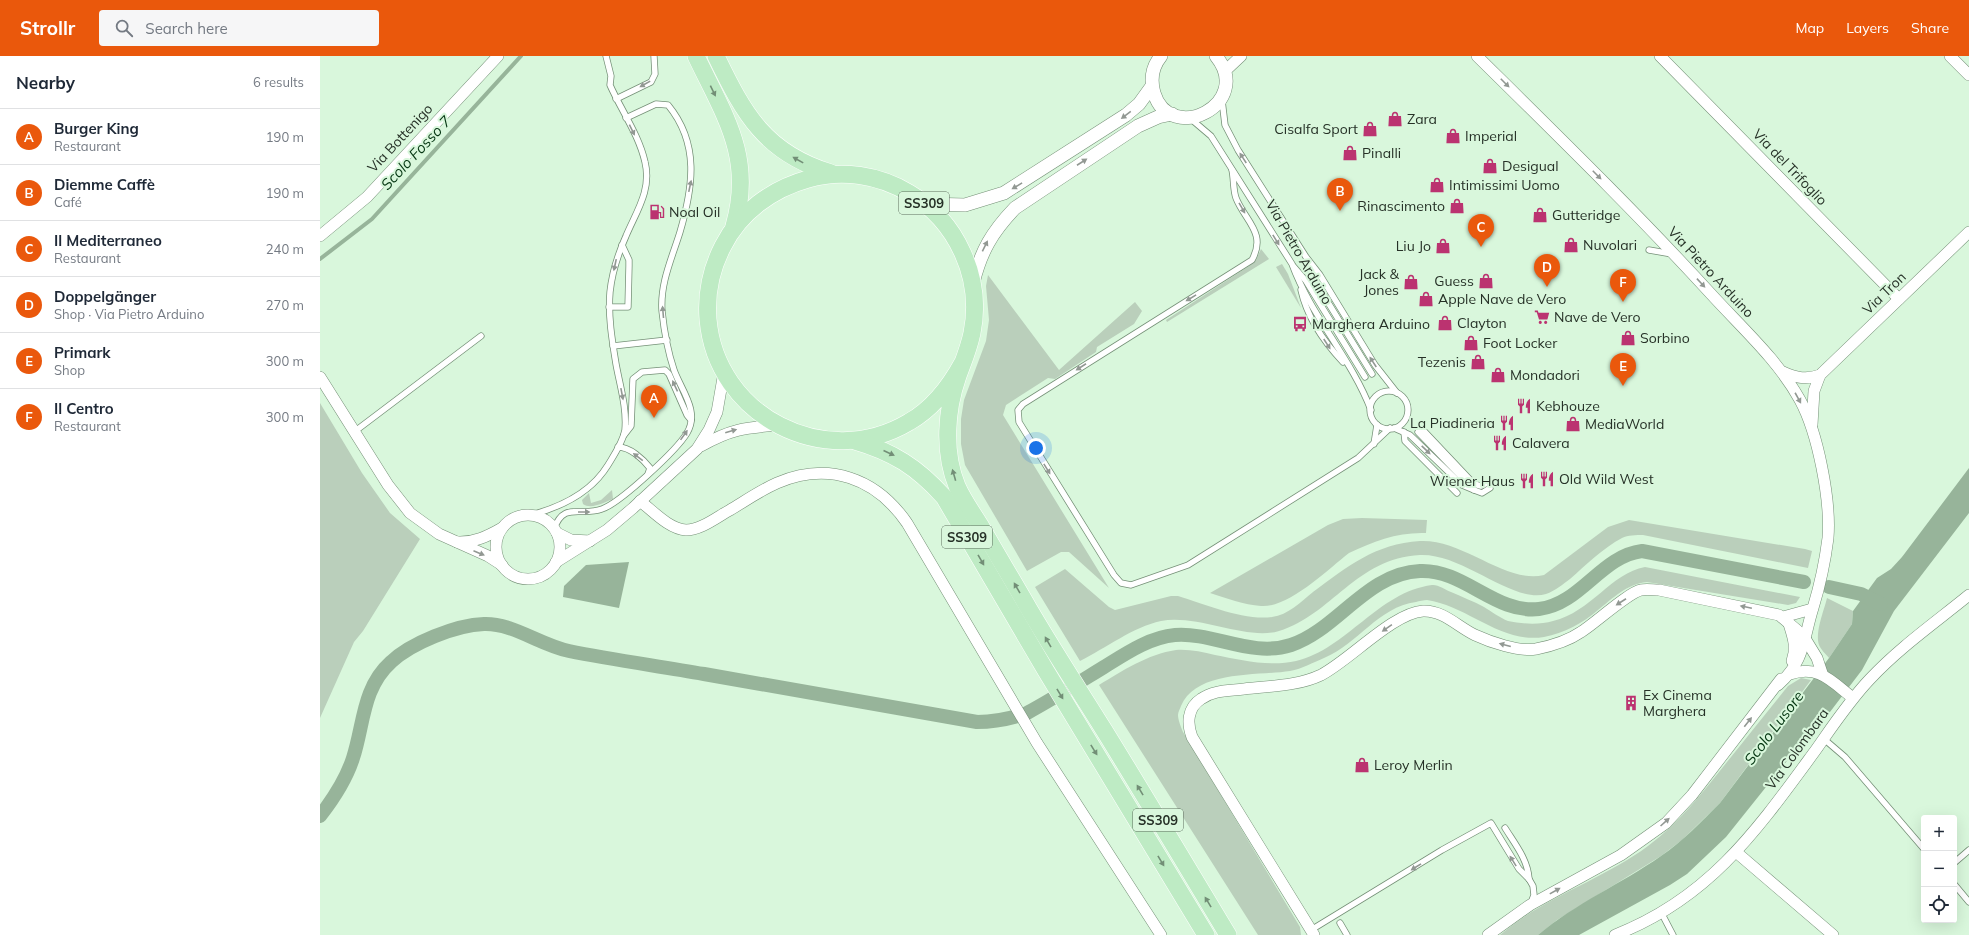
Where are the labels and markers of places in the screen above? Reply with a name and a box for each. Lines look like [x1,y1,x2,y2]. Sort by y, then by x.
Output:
shop icon: Zara [1386,110,1404,128]
place label: Zara [1407,110,1437,128]
place label: Cisalfa Sport [1274,120,1358,138]
shop icon: Cisalfa Sport [1361,120,1379,138]
shop icon: Imperial [1444,127,1462,145]
place label: Imperial [1465,127,1517,145]
shop icon: Pinalli [1341,144,1359,162]
place label: Pinalli [1362,144,1401,162]
shop icon: Desigual [1481,157,1499,175]
place label: Desigual [1502,157,1559,175]
shop icon: Intimissimi Uomo [1428,176,1446,194]
place label: Intimissimi Uomo [1449,176,1560,194]
pin: B [1327,178,1353,211]
place label: Rinascimento [1357,197,1445,215]
shop icon: Rinascimento [1448,197,1466,215]
fuel station icon: Noal Oil [648,203,666,221]
place label: Noal Oil [669,203,720,221]
shop icon: Gutteridge [1531,206,1549,224]
place label: Gutteridge [1552,206,1620,224]
pin: C [1468,214,1494,247]
shop icon: Nuvolari [1562,236,1580,254]
place label: Nuvolari [1583,236,1637,254]
place label: Liu Jo [1396,237,1431,255]
shop icon: Liu Jo [1434,237,1452,255]
pin: D [1534,254,1560,287]
place label: Jack & Jones [1359,265,1400,299]
pin: F [1610,269,1636,302]
place label: Guess [1434,272,1474,290]
shop icon: Guess [1477,272,1495,290]
shop icon: Jack & Jones [1402,273,1420,291]
shop icon: Apple Nave de Vero [1417,290,1435,308]
place label: Apple Nave de Vero [1438,290,1566,308]
supermarket icon: Nave de Vero [1533,308,1551,326]
place label: Nave de Vero [1554,308,1641,326]
shop icon: Clayton [1436,314,1454,332]
place label: Clayton [1457,314,1507,332]
bus stop icon: Marghera Arduino [1291,315,1309,333]
place label: Marghera Arduino [1312,315,1430,333]
shop icon: Sorbino [1619,329,1637,347]
place label: Sorbino [1640,329,1690,347]
shop icon: Foot Locker [1462,334,1480,352]
place label: Foot Locker [1483,334,1558,352]
place label: Tezenis [1418,353,1466,371]
shop icon: Tezenis [1469,353,1487,371]
pin: E [1610,353,1636,386]
shop icon: Mondadori [1489,366,1507,384]
place label: Mondadori [1510,366,1580,384]
pin: A [641,385,667,418]
restaurant icon: Kebhouze [1515,397,1533,415]
place label: Kebhouze [1536,397,1600,415]
place label: La Piadineria [1410,414,1495,432]
restaurant icon: La Piadineria [1498,414,1516,432]
shop icon: MediaWorld [1564,415,1582,433]
place label: MediaWorld [1585,415,1664,433]
restaurant icon: Calavera [1491,434,1509,452]
place label: Calavera [1512,434,1570,452]
restaurant icon: Old Wild West [1538,470,1556,488]
place label: Old Wild West [1559,470,1654,488]
place label: Wiener Haus [1430,472,1515,490]
restaurant icon: Wiener Haus [1518,472,1536,490]
place label: Ex Cinema Marghera [1643,686,1712,720]
building icon: Ex Cinema Marghera [1622,694,1640,712]
shop icon: Leroy Merlin [1353,756,1371,774]
place label: Leroy Merlin [1374,756,1453,774]

